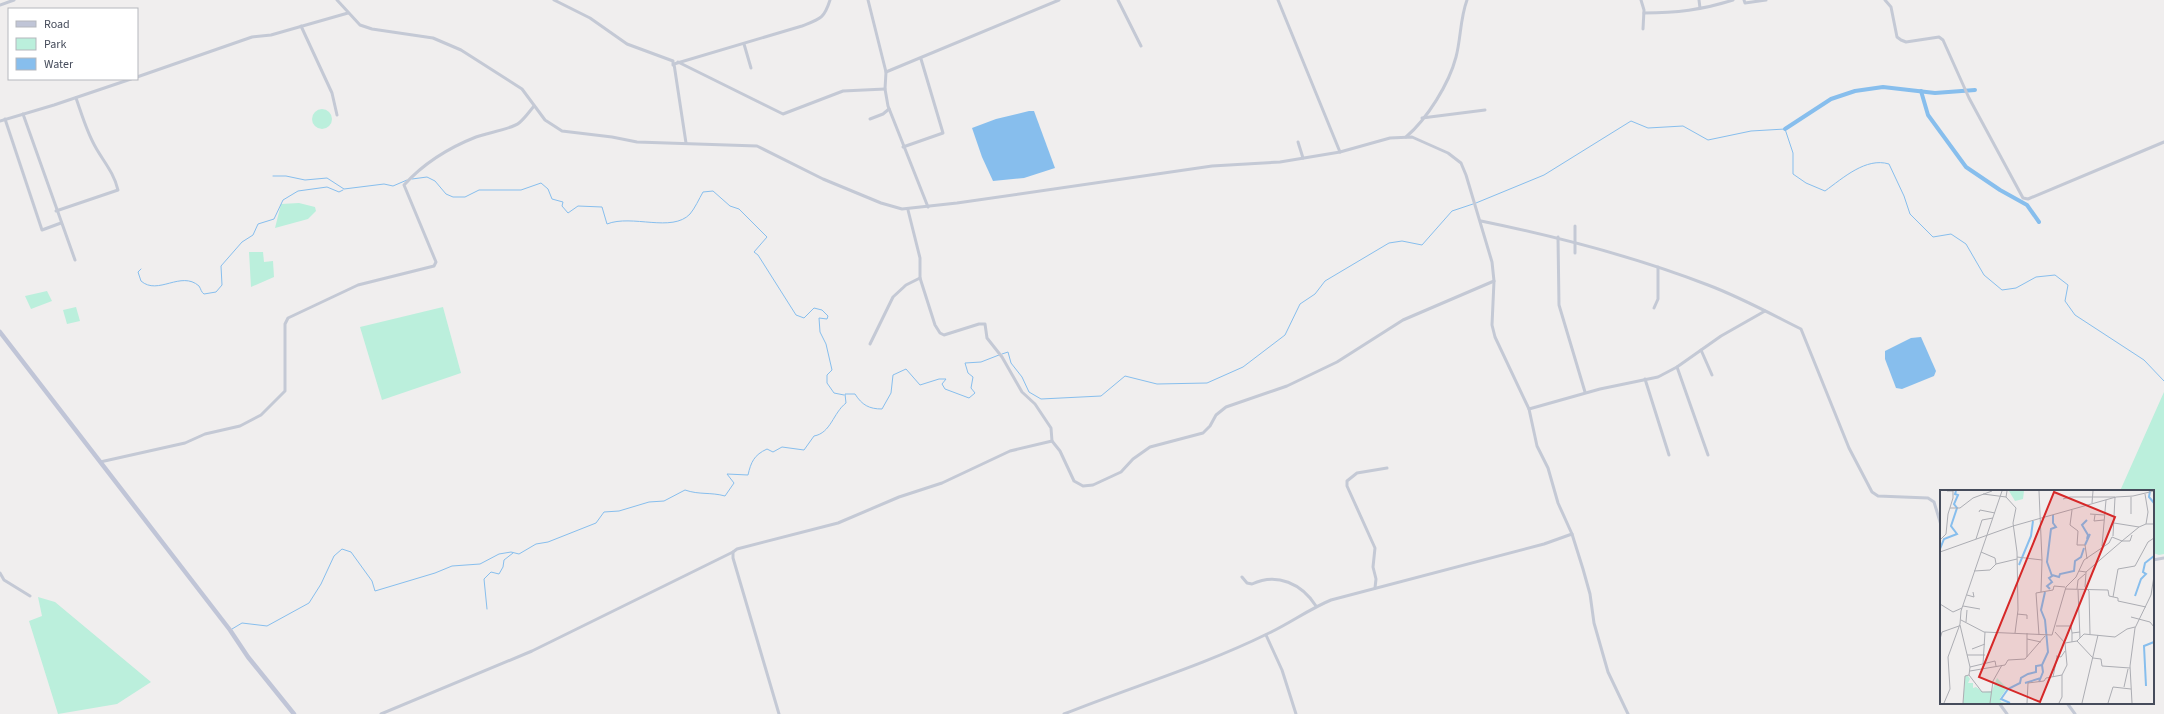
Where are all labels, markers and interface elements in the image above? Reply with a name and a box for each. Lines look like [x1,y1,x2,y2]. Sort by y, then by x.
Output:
legend [8,8,138,80]
text: Road [44,16,70,33]
text: Park [44,36,66,53]
text: Water [44,56,74,73]
inset map [1940,490,2154,704]

